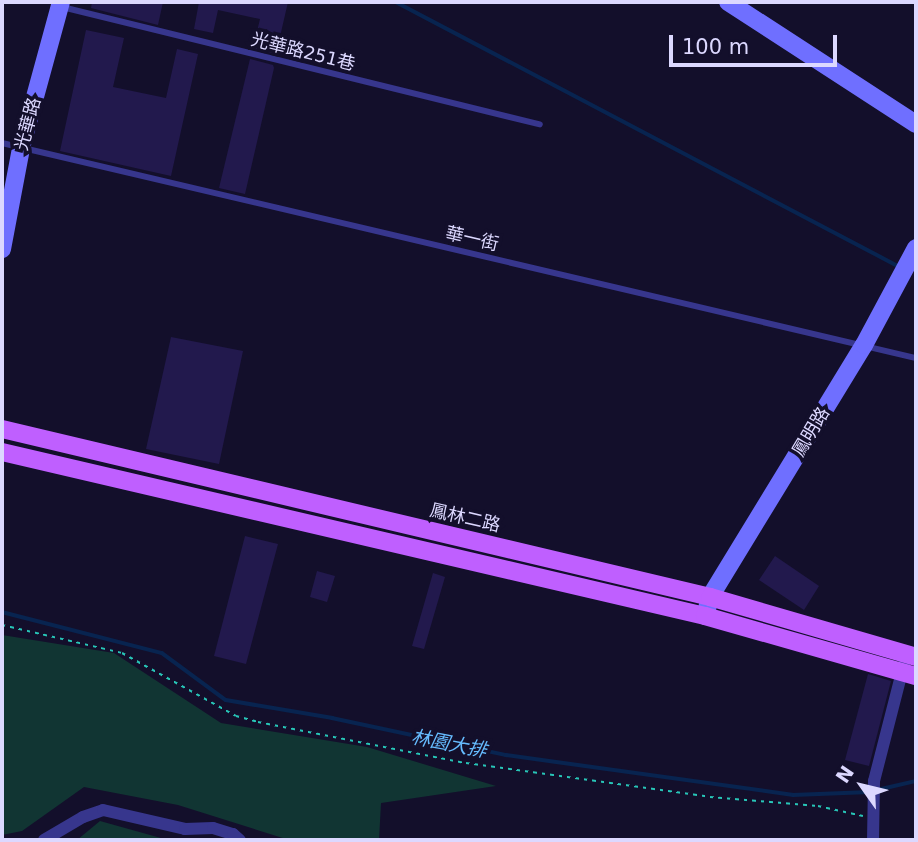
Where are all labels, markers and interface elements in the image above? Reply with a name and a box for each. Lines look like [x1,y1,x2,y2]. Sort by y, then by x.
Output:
scale bar [673,21,841,65]
street label: 光華路251巷 [249,29,357,75]
text: 100 m [682,35,749,59]
street label: 光華路 [11,95,45,153]
street label: 華一街 [443,222,501,256]
street label: 鳳明路 [788,403,834,461]
street label: 鳳林二路 [427,499,503,537]
water label: 林園大排 [410,726,488,762]
north arrow [827,751,897,821]
text: N [831,762,858,787]

